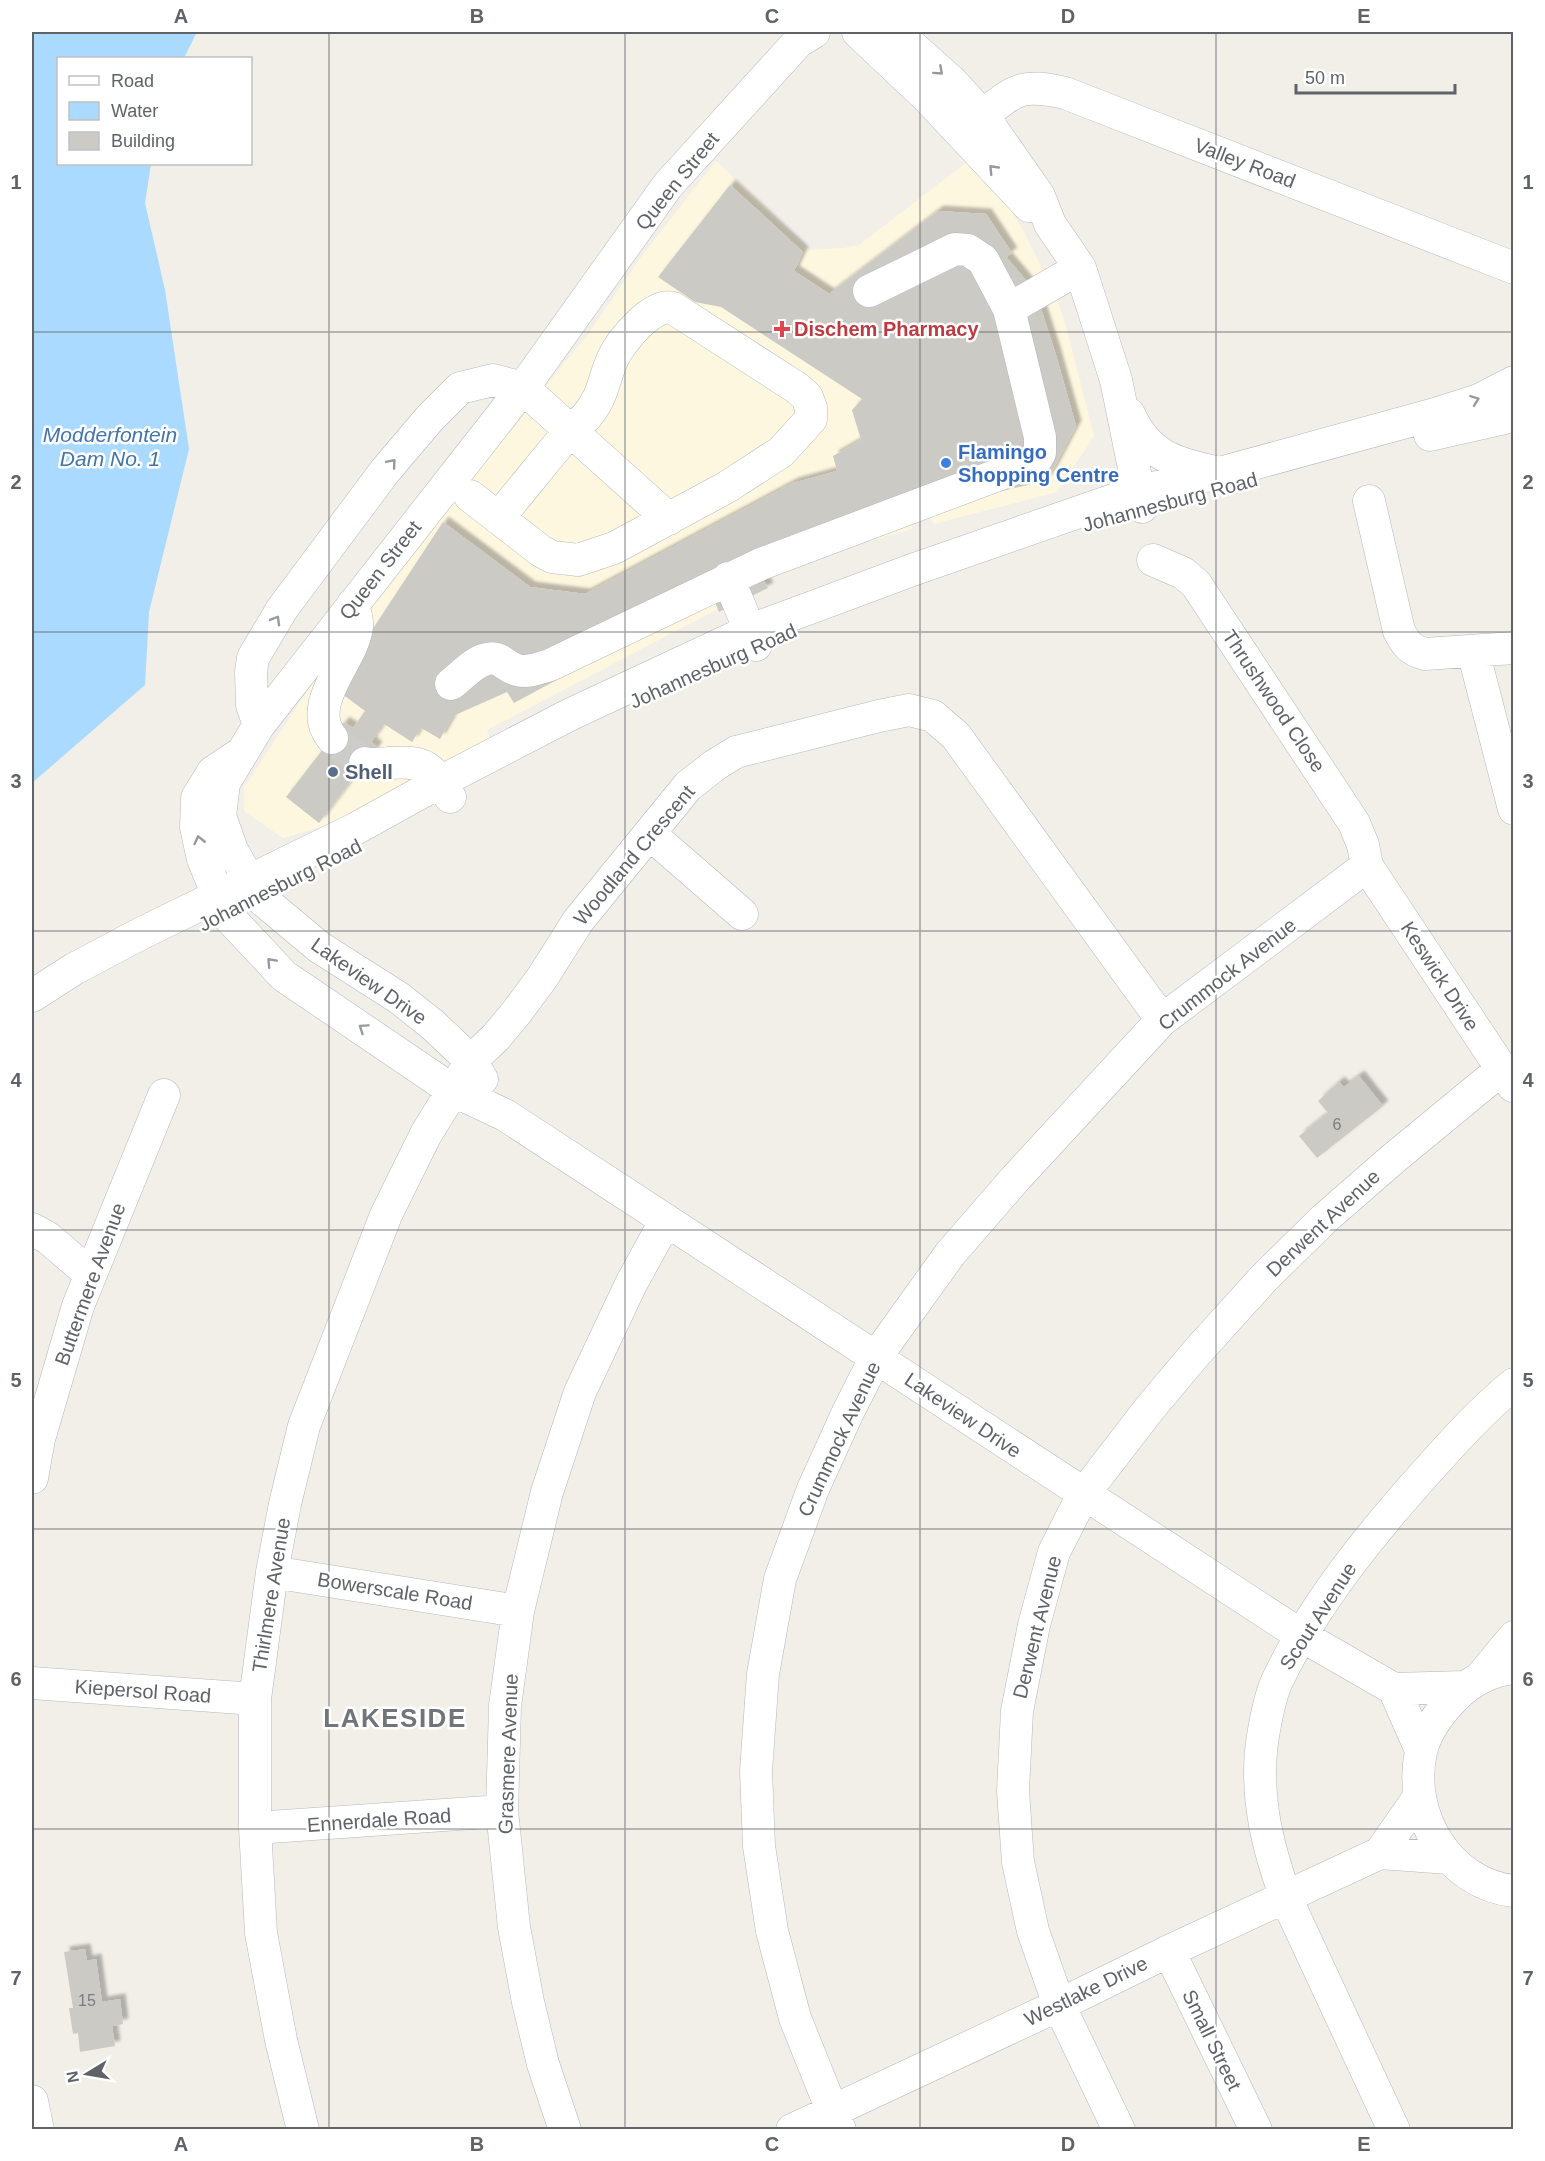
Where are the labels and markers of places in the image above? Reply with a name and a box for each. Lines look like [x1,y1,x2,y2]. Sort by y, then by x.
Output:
place label: Dischem Pharmacy [794,318,979,340]
marker: Dischem Pharmacy [775,322,789,336]
place label: Flamingo Shopping Centre [958,441,1119,486]
marker: Flamingo Shopping Centre [939,456,953,470]
place label: Shell [345,761,393,783]
marker: Shell [326,765,340,779]

